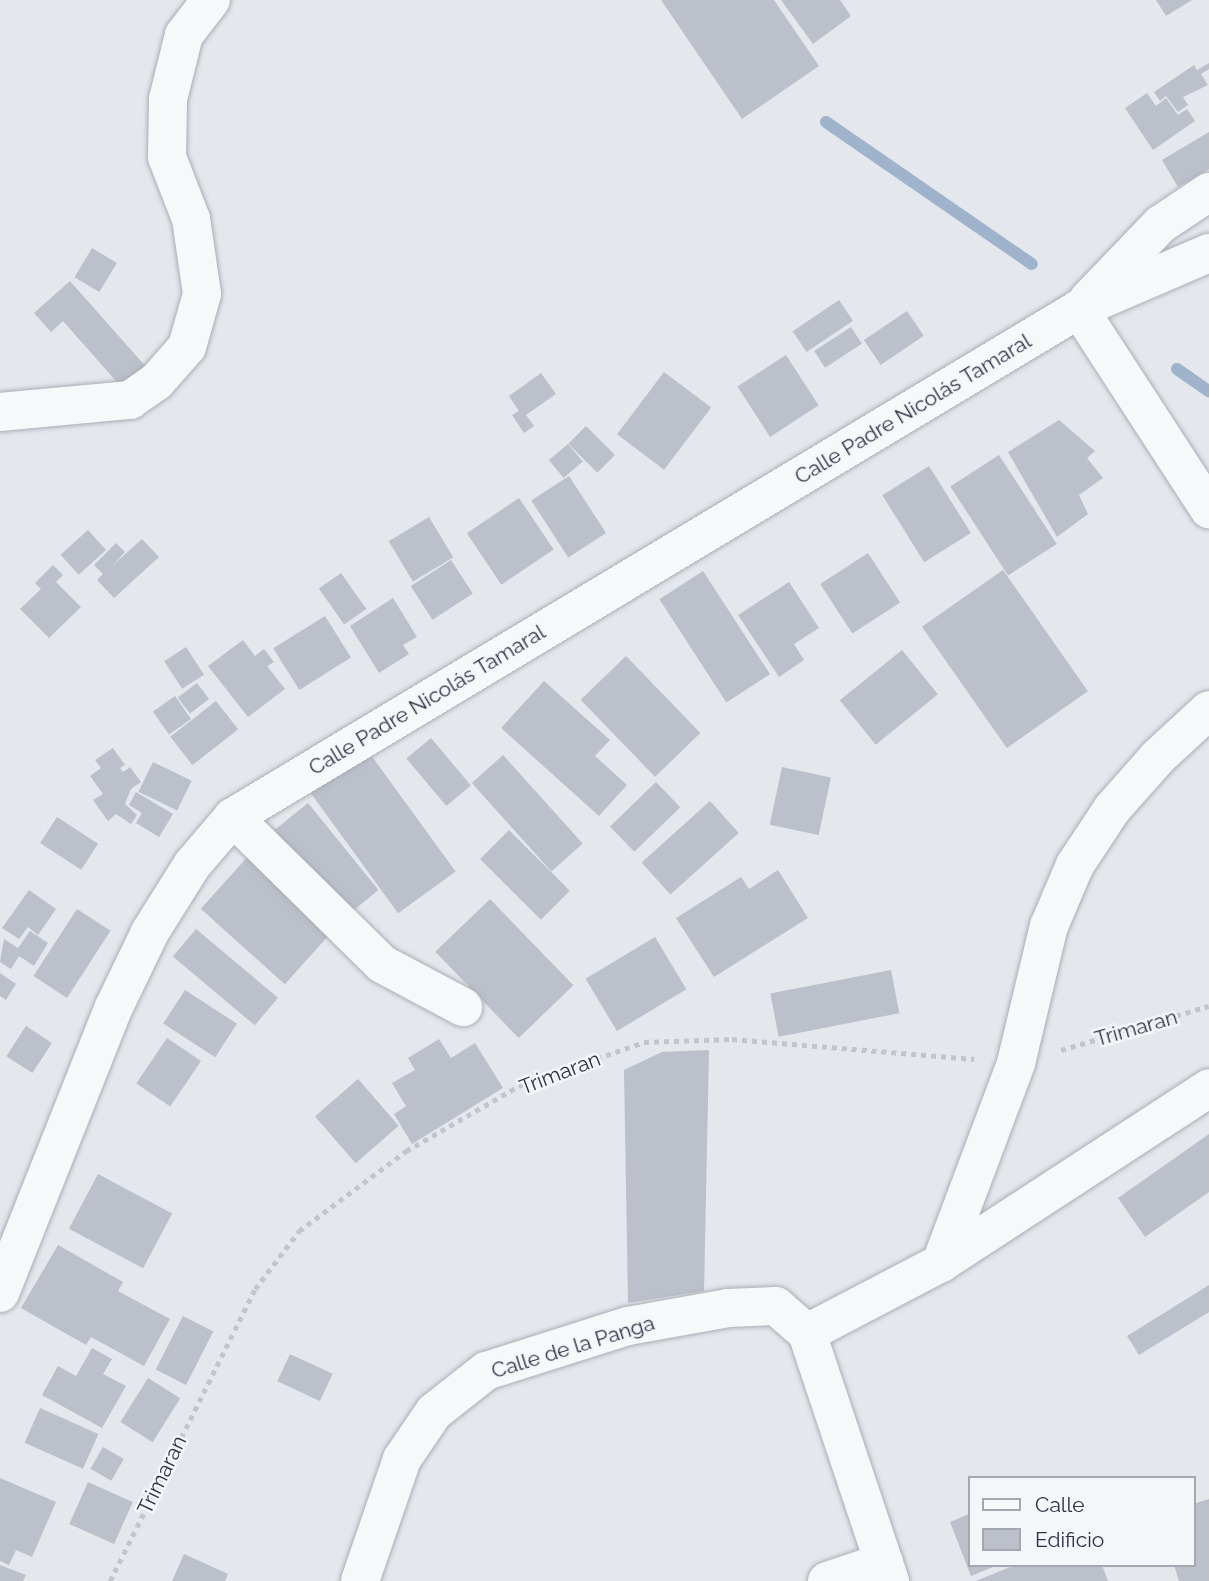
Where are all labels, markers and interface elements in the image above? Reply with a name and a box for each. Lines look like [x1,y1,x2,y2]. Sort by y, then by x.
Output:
street label: Calle Padre Nicolás Tamaral [790,328,1036,490]
street label: Calle Padre Nicolás Tamaral [304,619,550,781]
street label: Trimaran [1092,1004,1180,1052]
street label: Trimaran [516,1046,604,1100]
street label: Calle de la Panga [488,1310,658,1384]
street label: Trimaran [132,1431,192,1519]
legend [968,1476,1195,1567]
text: Calle [1035,1492,1085,1517]
text: Edificio [1035,1527,1104,1552]

